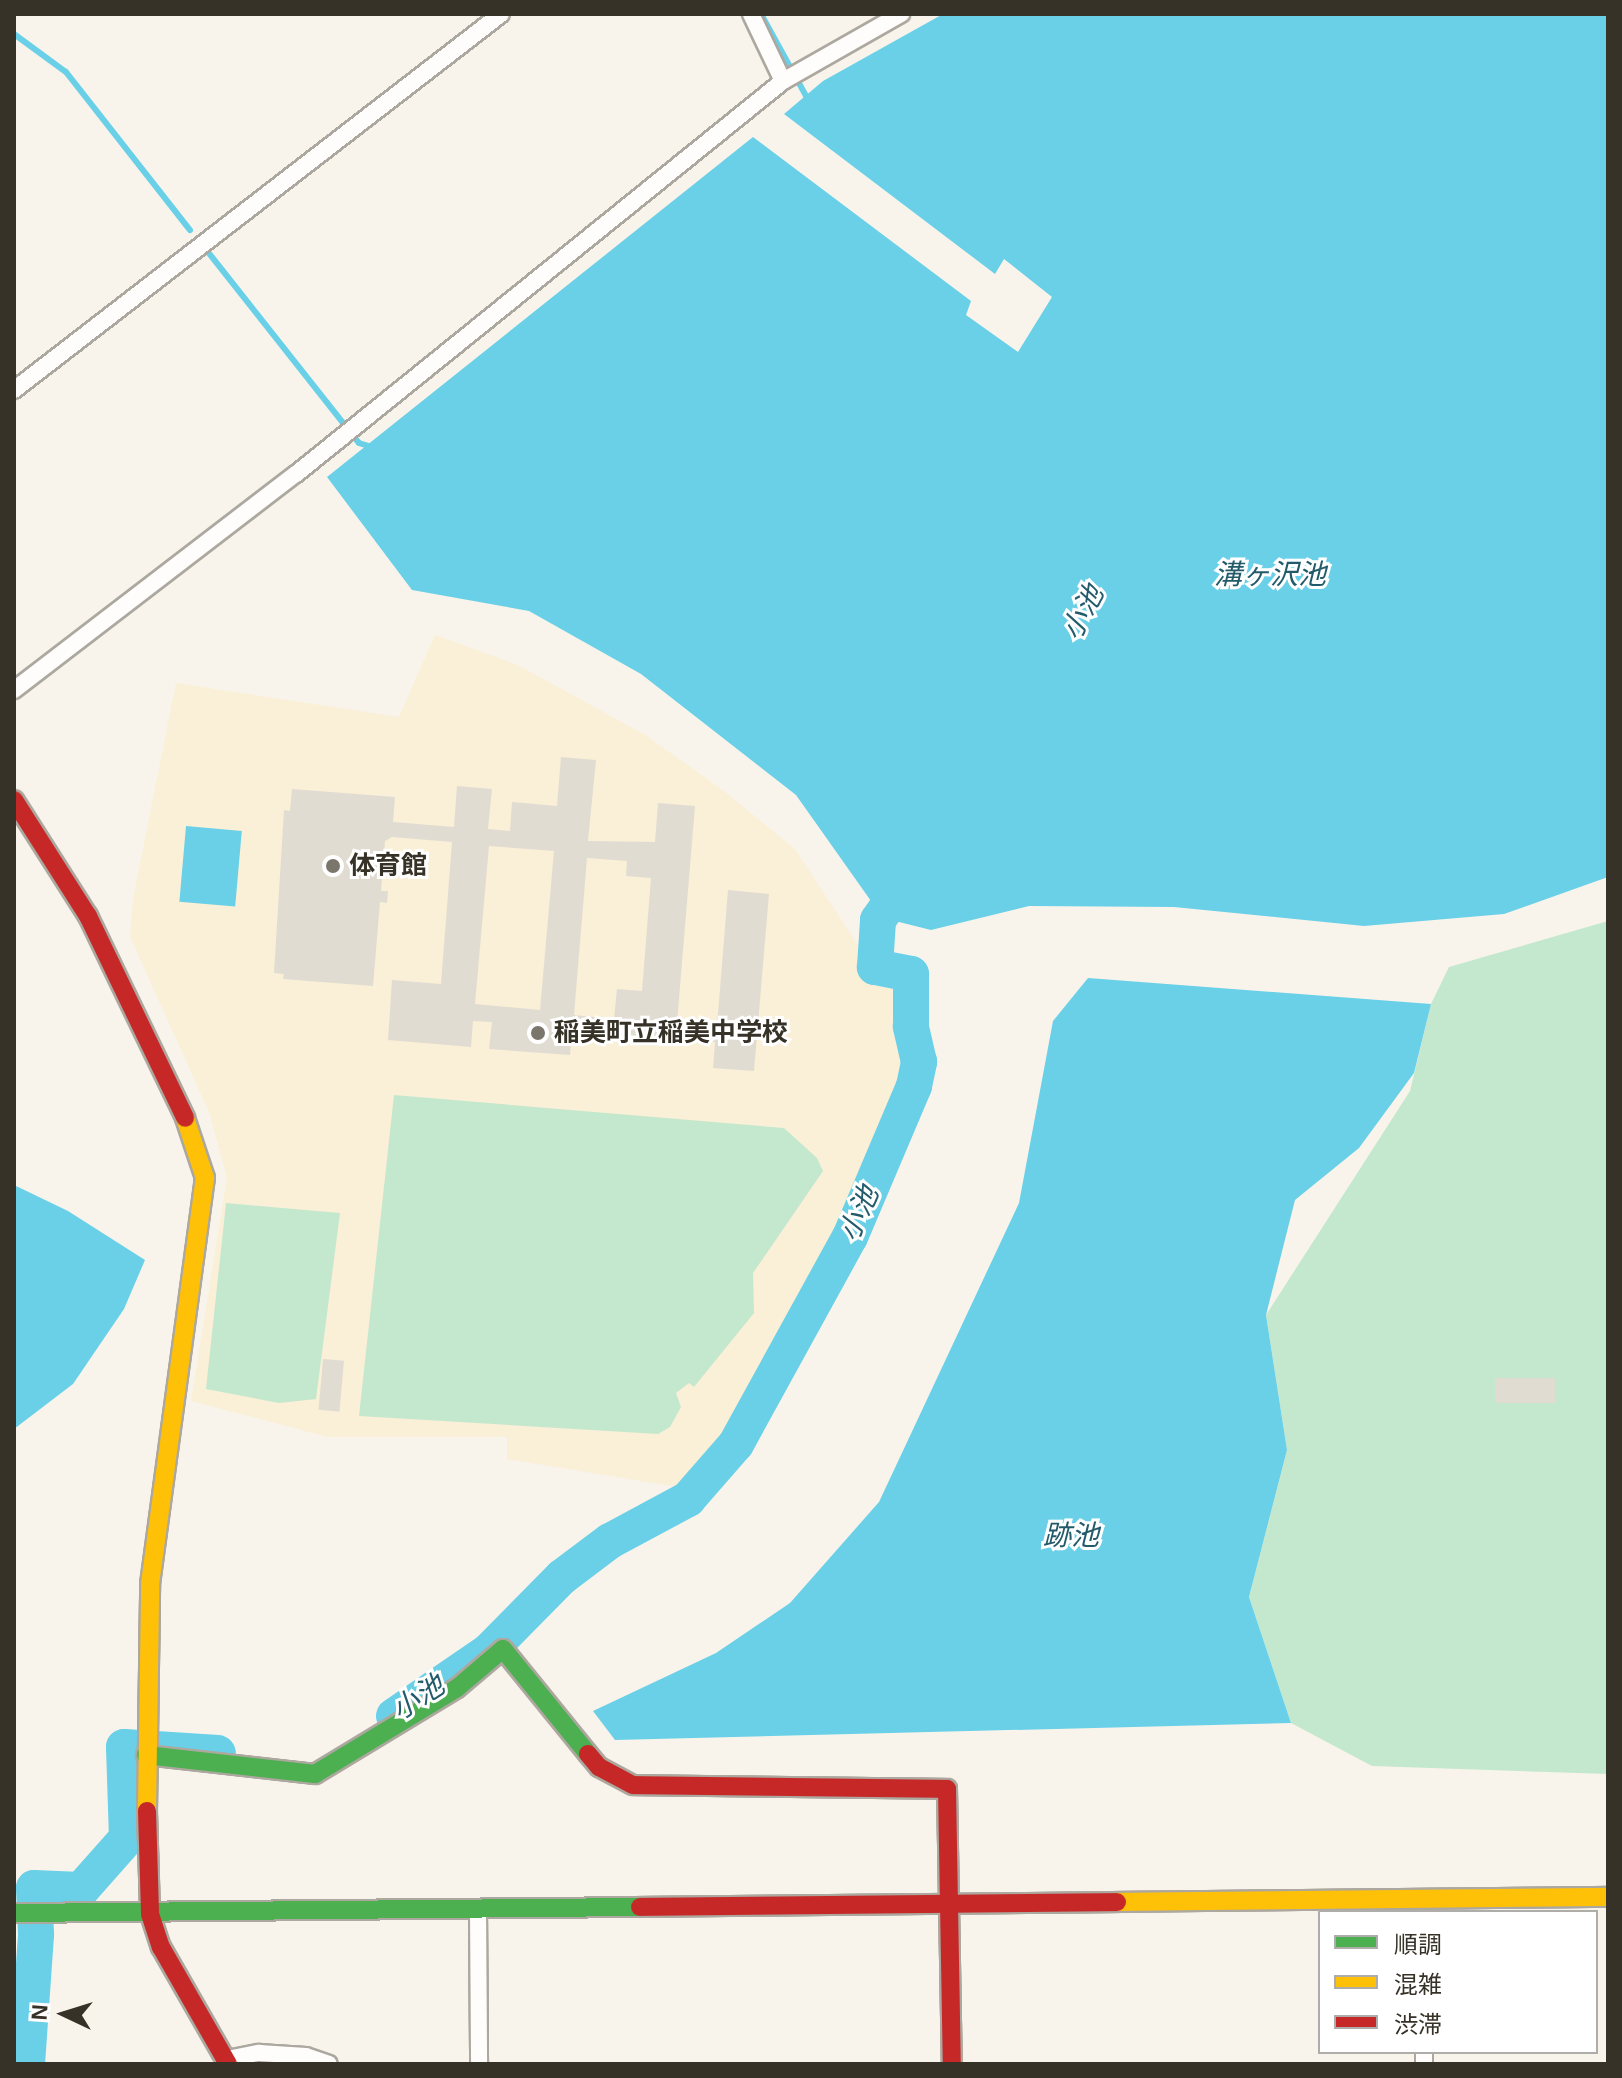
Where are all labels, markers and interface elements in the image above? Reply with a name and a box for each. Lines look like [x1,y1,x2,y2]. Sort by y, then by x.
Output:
water label: 溝ヶ沢池 [1214,558,1326,592]
water label: 小池 [1055,580,1111,646]
place label: 体育館 [349,850,427,882]
marker: 体育館 [324,857,342,875]
place label: 稲美町立稲美中学校 [554,1017,788,1049]
marker: 稲美町立稲美中学校 [529,1024,547,1042]
water label: 小池 [832,1182,886,1246]
water label: 跡池 [1043,1519,1099,1553]
water label: 小池 [385,1669,451,1727]
legend [1318,1910,1598,2054]
text: 順調 [1394,1931,1442,1958]
text: 混雑 [1394,1971,1442,1998]
north arrow [24,1974,104,2054]
text: N [27,2004,53,2021]
text: 渋滞 [1394,2011,1442,2038]

